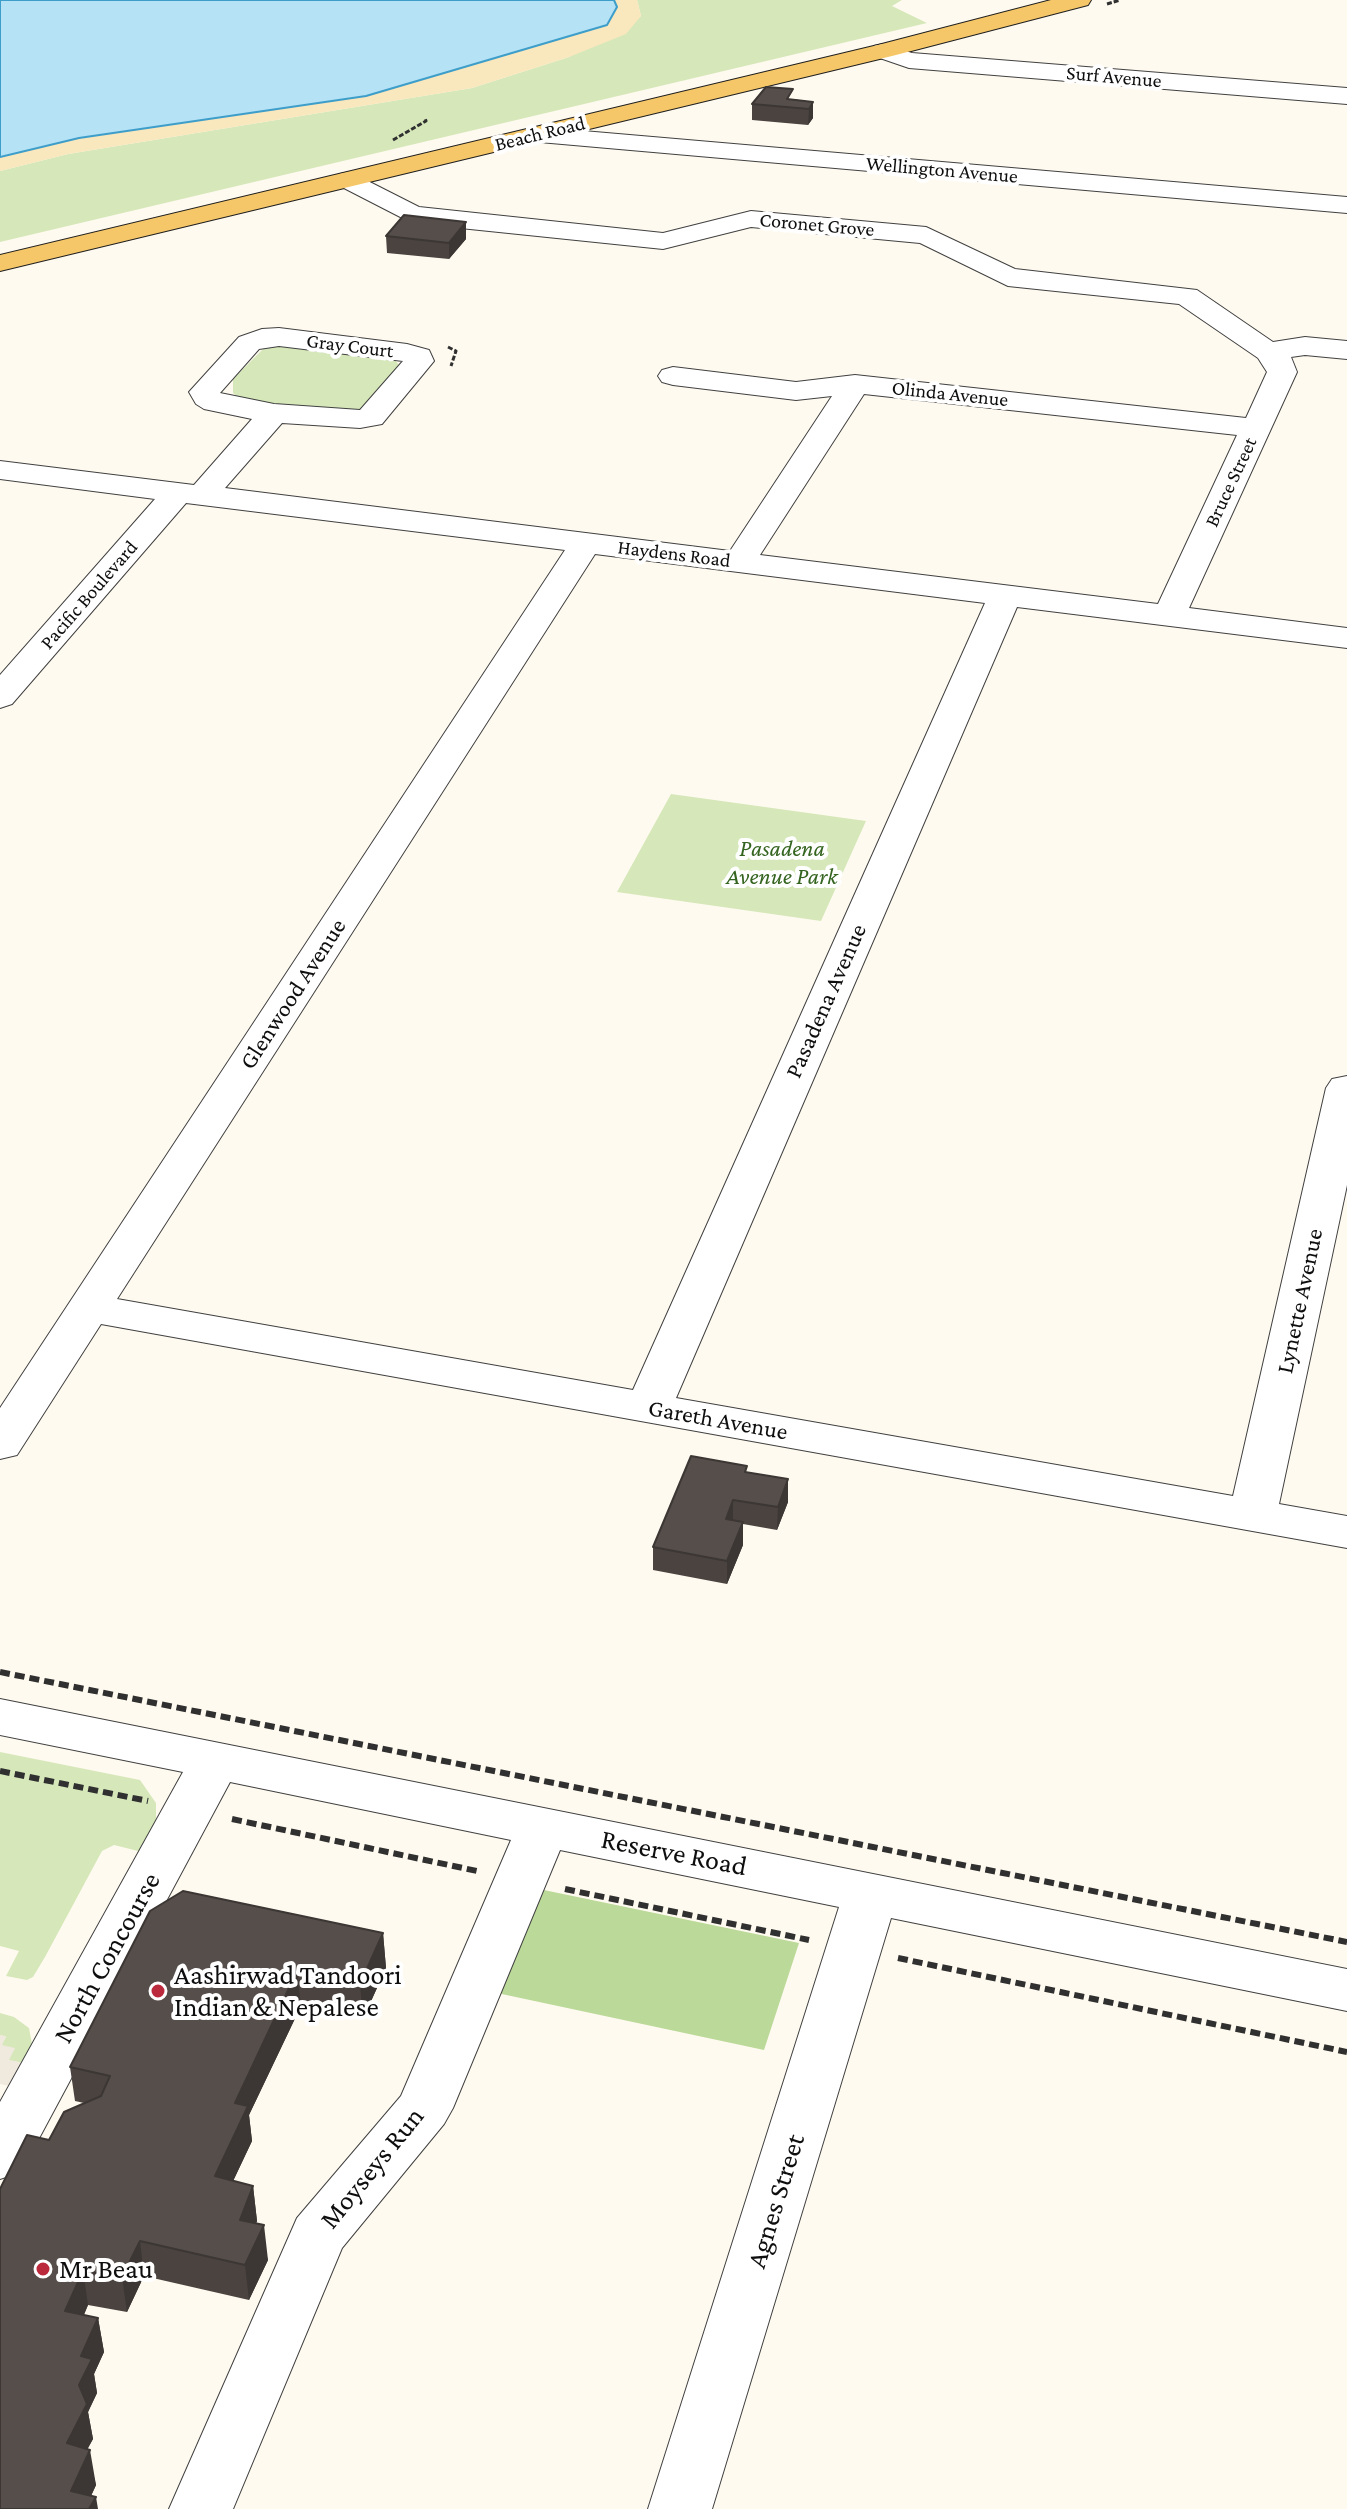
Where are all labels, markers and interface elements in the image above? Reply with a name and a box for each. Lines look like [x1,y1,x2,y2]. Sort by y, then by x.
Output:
street label: Surf Avenue [1065,61,1163,93]
street label: Beach Road [492,111,588,157]
street label: Wellington Avenue [865,151,1019,189]
street label: Coronet Grove [759,208,875,242]
street label: Gray Court [305,329,395,363]
street label: Olinda Avenue [891,376,1009,412]
street label: Bruce Street [1200,433,1262,531]
street label: Haydens Road [616,535,732,573]
street label: Pacific Boulevard [35,536,143,654]
park label: Pasadena Avenue Park [726,835,838,891]
street label: Glenwood Avenue [234,913,352,1075]
street label: Pasadena Avenue [779,919,873,1083]
street label: Lynette Avenue [1271,1226,1329,1376]
street label: Gareth Avenue [646,1394,790,1446]
street label: Reserve Road [598,1822,750,1884]
street label: North Concourse [46,1867,168,2049]
place label: Aashirwad Tandoori Indian & Nepalese [174,1958,402,2024]
marker: Aashirwad Tandoori Indian & Nepalese [149,1982,167,2000]
street label: Moyseys Run [313,2100,431,2236]
street label: Agnes Street [740,2130,812,2272]
place label: Mr Beau [59,2252,153,2286]
marker: Mr Beau [34,2260,52,2278]

